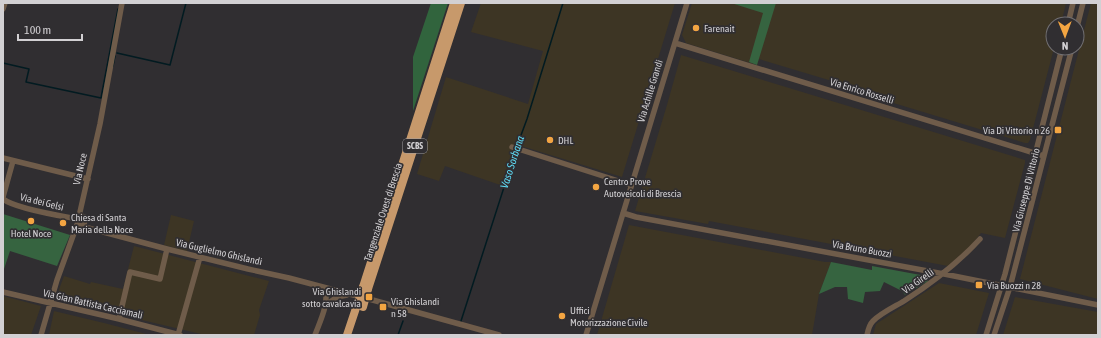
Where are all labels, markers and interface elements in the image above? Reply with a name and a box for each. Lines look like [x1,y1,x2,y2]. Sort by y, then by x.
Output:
scale bar [18,16,82,42]
north arrow [1045,16,1085,56]
text: 100 m [24,23,51,37]
marker: Farenait [691,23,701,33]
place label: Farenait [704,23,735,34]
text: N [1062,40,1069,52]
street label: Via Achille Grandi [635,58,665,124]
street label: Via Enrico Rosselli [829,76,895,106]
place label: Via Di Vittorio n 26 [983,125,1050,136]
marker: Via Di Vittorio n 26 [1053,125,1063,135]
water label: Vaso Sorbana [498,134,526,190]
marker: DHL [545,135,555,145]
place label: DHL [558,135,573,146]
road number: SCBS [403,139,427,153]
street label: Via Giuseppe Di Vittorio [1010,147,1042,233]
street label: Via Noce [71,152,89,186]
street label: Tangenziale Ovest di Brescia [362,161,404,263]
place label: Centro Prove Autoveicoli di Brescia [604,176,682,199]
marker: Centro Prove Autoveicoli di Brescia [591,182,601,192]
street label: Via dei Gelsi [19,191,65,213]
place label: Chiesa di Santa Maria della Noce [71,212,134,235]
marker: Hotel Noce [26,216,36,226]
marker: Chiesa di Santa Maria della Noce [58,218,68,228]
place label: Hotel Noce [11,228,52,239]
street label: Via Guglielmo Ghislandi [175,237,263,267]
street label: Via Bruno Buozzi [831,238,893,260]
street label: Via Girelli [900,266,936,296]
marker: Via Buozzi n 28 [974,280,984,290]
place label: Via Buozzi n 28 [987,280,1041,291]
place label: Via Ghislandi sotto cavalcavia [302,286,361,309]
street label: Via Gian Battista Cacciamali [42,287,144,321]
marker: Via Ghislandi sotto cavalcavia [364,292,374,302]
place label: Via Ghislandi n 58 [391,296,439,319]
marker: Via Ghislandi n 58 [378,302,388,312]
place label: Uffici Motorizzazione Civile [570,305,648,328]
marker: Uffici Motorizzazione Civile [557,311,567,321]

